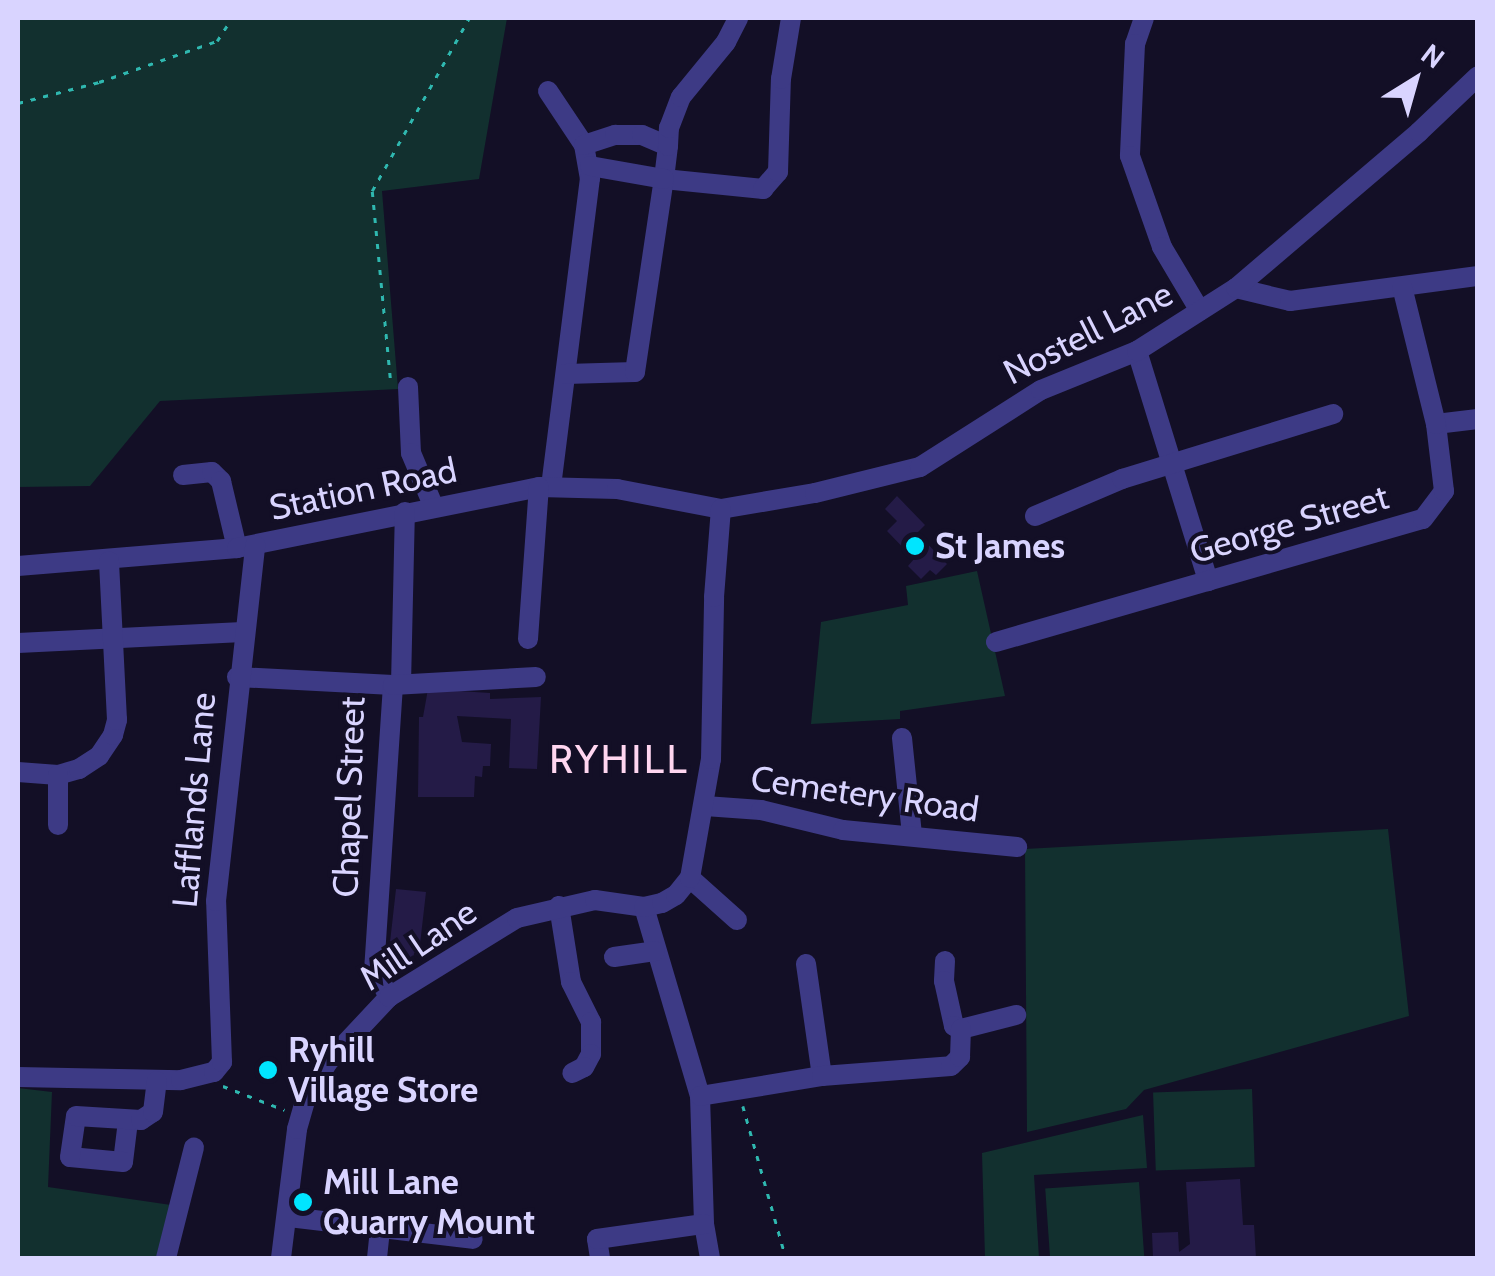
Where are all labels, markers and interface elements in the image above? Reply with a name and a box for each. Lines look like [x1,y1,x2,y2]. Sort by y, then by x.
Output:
north arrow [1365,30,1465,130]
text: N [1415,37,1451,76]
street label: Nostell Lane [997,273,1179,393]
street label: Station Road [266,449,460,529]
street label: George Street [1185,476,1393,572]
place label: St James [935,525,1065,567]
marker: St James [904,535,926,557]
street label: Lafflands Lane [164,691,224,909]
street label: Chapel Street [325,696,373,898]
district label: RYHILL [549,735,689,783]
street label: Cemetery Road [748,757,982,831]
street label: Mill Lane [352,891,484,999]
place label: Ryhill Village Store [288,1029,478,1111]
marker: Ryhill Village Store [257,1059,279,1081]
place label: Mill Lane Quarry Mount [323,1161,535,1243]
marker: Mill Lane Quarry Mount [292,1191,314,1213]

